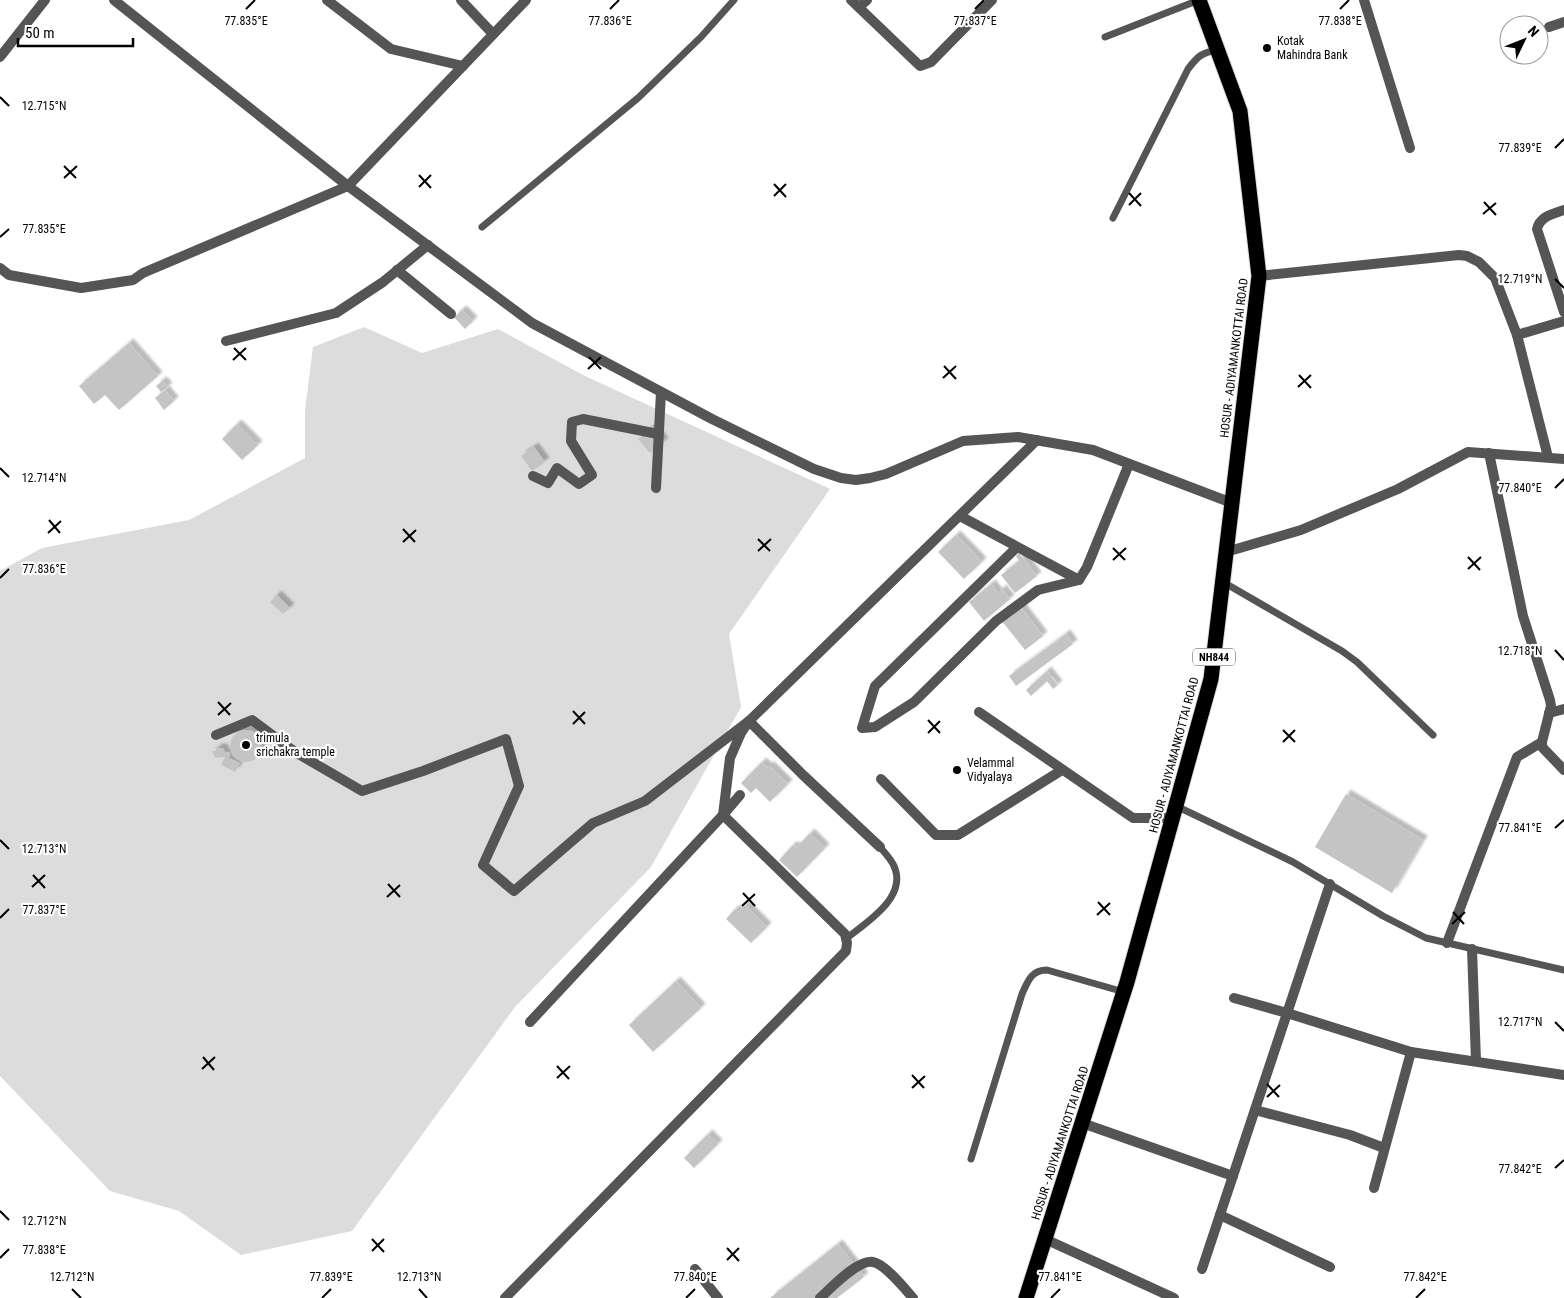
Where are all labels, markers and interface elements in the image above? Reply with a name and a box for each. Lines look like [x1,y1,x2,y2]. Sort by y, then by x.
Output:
text: 77.835°E [224,14,268,28]
text: 77.836°E [588,14,632,28]
text: 77.837°E [953,14,997,28]
text: 77.838°E [1318,14,1362,28]
scale bar [18,15,132,47]
north arrow [1499,15,1549,65]
text: N [1525,23,1542,40]
text: 50 m [25,24,55,42]
place label: Kotak Mahindra Bank [1277,34,1348,62]
marker: Kotak Mahindra Bank [1261,42,1273,54]
text: 12.715°N [22,99,66,113]
text: 77.839°E [1498,141,1542,155]
text: 77.835°E [22,222,66,236]
text: 12.719°N [1498,272,1542,286]
street label: HOSUR - ADIYAMANKOTTAI ROAD [1217,277,1251,439]
text: 12.714°N [22,471,66,485]
text: 77.840°E [1498,481,1542,495]
text: 77.836°E [22,562,66,576]
text: 12.718°N [1498,644,1542,658]
road number: NH844 [1193,649,1235,666]
street label: HOSUR - ADIYAMANKOTTAI ROAD [1146,675,1202,834]
place label: trimula srichakra temple [256,731,335,759]
marker: trimula srichakra temple [240,739,252,751]
place label: Velammal Vidyalaya [967,756,1014,784]
marker: Velammal Vidyalaya [951,764,963,776]
text: 77.841°E [1498,821,1542,835]
text: 12.713°N [22,842,66,856]
text: 77.837°E [22,903,66,917]
text: 12.717°N [1498,1015,1542,1029]
street label: HOSUR - ADIYAMANKOTTAI ROAD [1029,1064,1092,1222]
text: 77.842°E [1498,1162,1542,1176]
text: 12.712°N [22,1214,66,1228]
text: 77.838°E [22,1243,66,1257]
text: 12.712°N [50,1270,94,1284]
text: 77.839°E [309,1270,353,1284]
text: 12.713°N [397,1270,441,1284]
text: 77.840°E [673,1270,717,1284]
text: 77.841°E [1038,1270,1082,1284]
text: 77.842°E [1403,1270,1447,1284]

